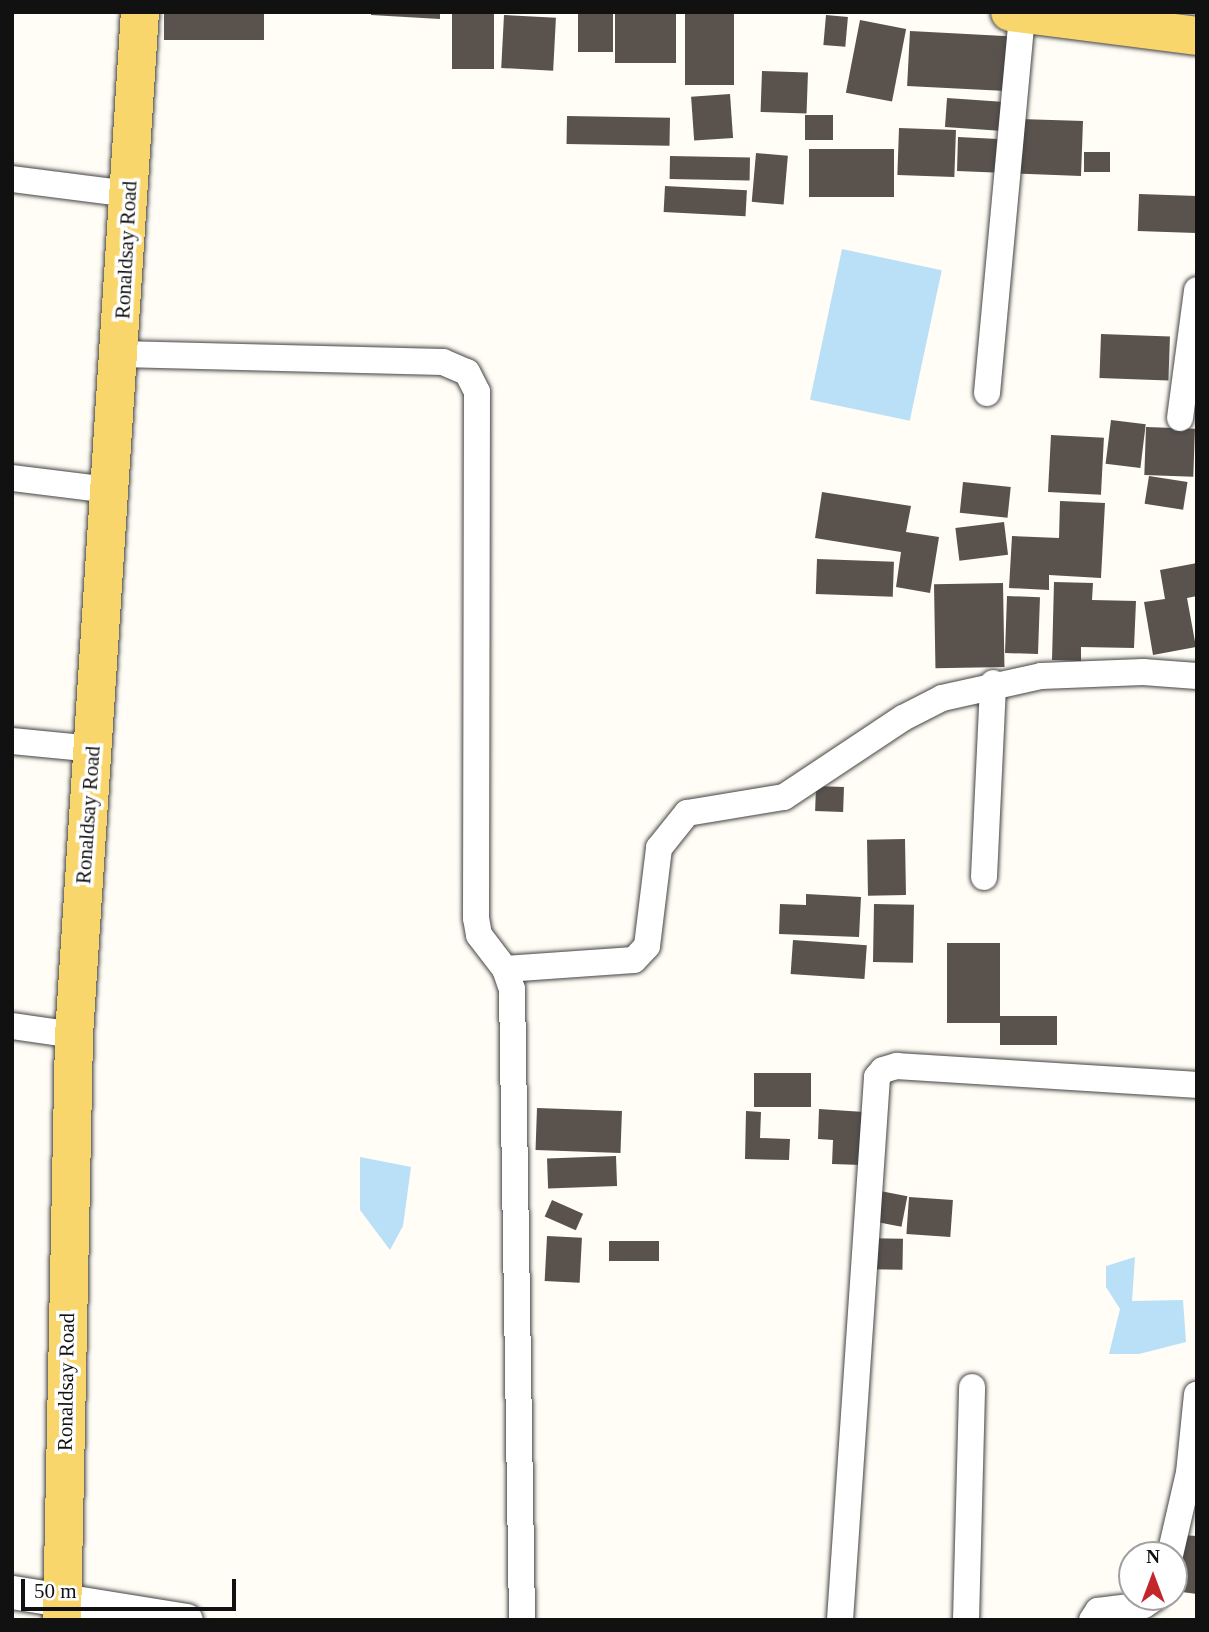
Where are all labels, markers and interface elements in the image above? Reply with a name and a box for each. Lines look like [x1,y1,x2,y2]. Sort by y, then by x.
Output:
street label: Ronaldsay Road [110,180,142,320]
street label: Ronaldsay Road [71,745,105,885]
street label: Ronaldsay Road [52,1313,80,1451]
north arrow [1118,1541,1188,1611]
text: N [1146,1546,1160,1567]
scale bar [24,1566,240,1610]
text: 50 m [34,1579,77,1603]

